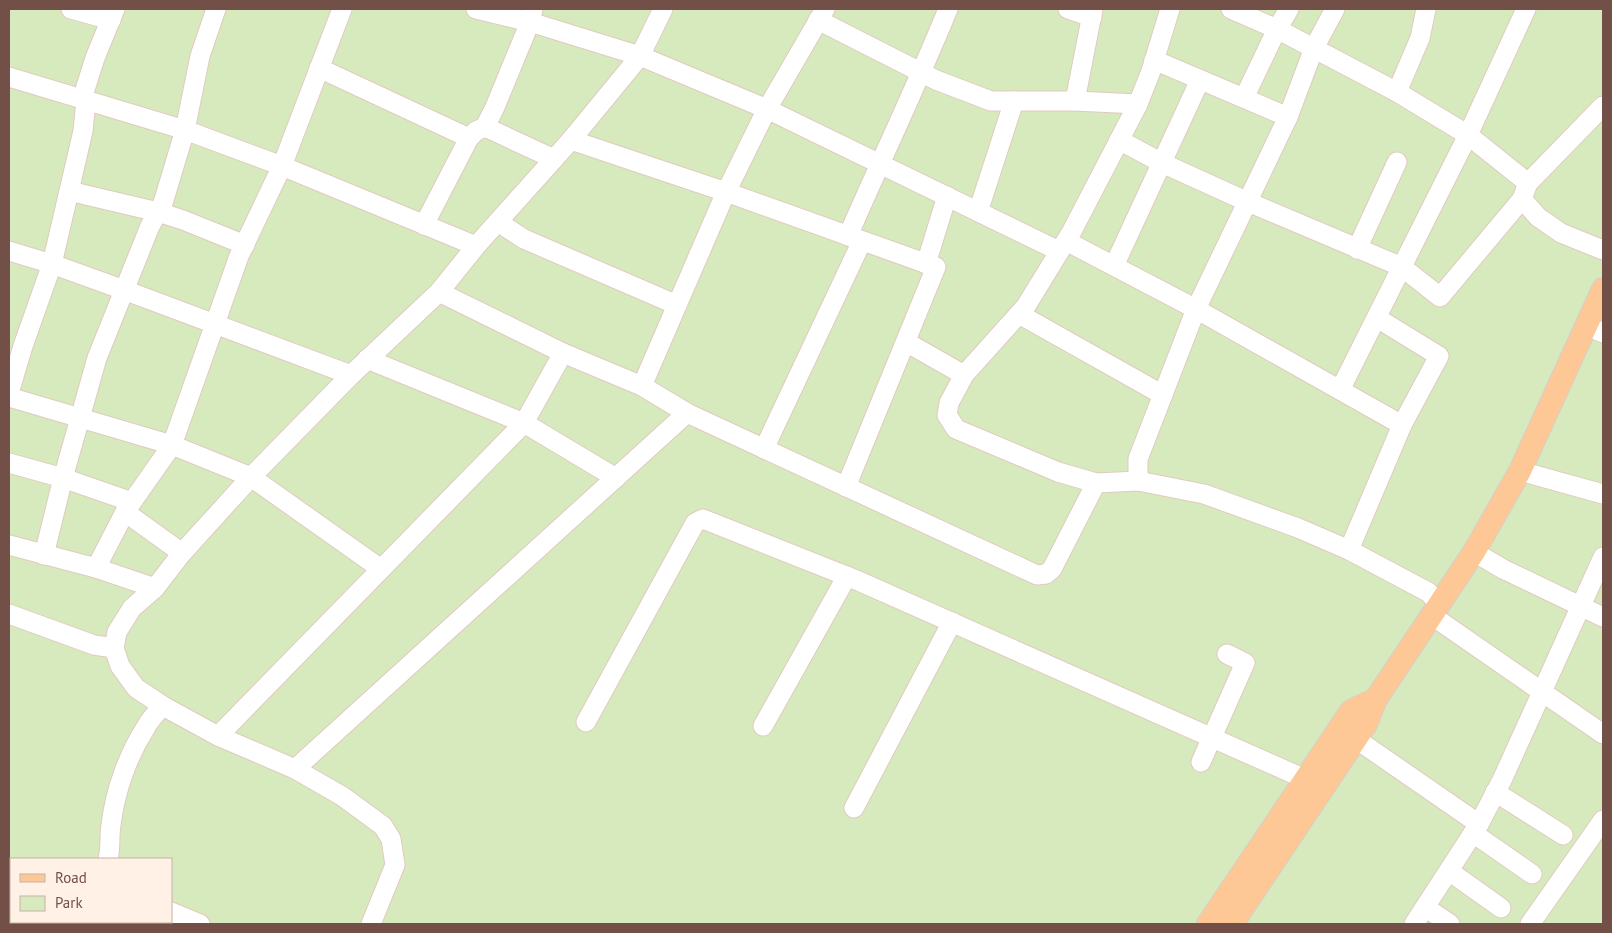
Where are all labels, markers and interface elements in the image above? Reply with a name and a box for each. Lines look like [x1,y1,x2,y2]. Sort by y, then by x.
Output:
legend [10,858,172,923]
text: Road [55,868,87,887]
text: Park [55,893,83,912]

